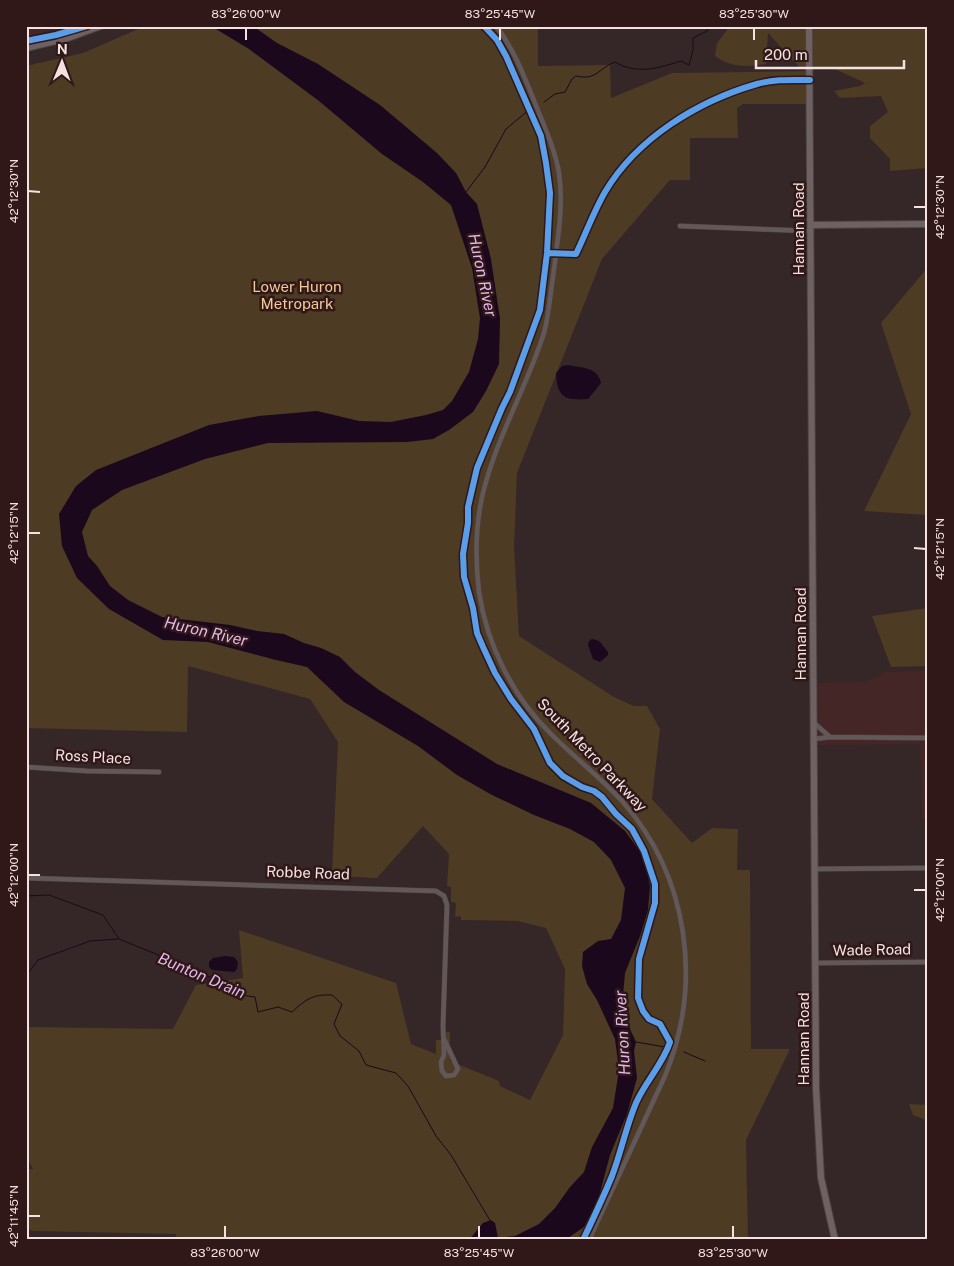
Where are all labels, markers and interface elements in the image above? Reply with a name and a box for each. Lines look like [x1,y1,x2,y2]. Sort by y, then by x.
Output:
text: 83°26'00"W [211,7,281,21]
text: 83°25'45"W [465,7,536,21]
text: 83°25'30"W [719,7,790,21]
north arrow [38,38,88,88]
scale bar [756,38,904,70]
text: N [57,41,68,57]
text: 200 m [764,46,808,63]
text: 42°12'30"N [7,159,21,223]
text: 42°12'30"N [933,175,947,239]
street label: Hannan Road [790,182,807,276]
water label: Huron River [464,232,501,320]
park label: Lower Huron Metropark [252,278,342,312]
text: 42°12'15"N [7,502,21,564]
text: 42°12'15"N [933,518,947,580]
street label: Hannan Road [792,587,809,681]
water label: Huron River [162,613,250,651]
street label: South Metro Parkway [534,695,651,815]
street label: Ross Place [55,746,131,767]
text: 42°12'00"N [7,843,21,907]
text: 42°12'00"N [933,858,947,922]
street label: Robbe Road [266,863,350,882]
street label: Wade Road [833,940,911,959]
water label: Bunton Drain [155,949,249,1002]
water label: Huron River [611,989,634,1076]
street label: Hannan Road [795,992,812,1086]
text: 42°11'45"N [7,1185,21,1247]
text: 83°26'00"W [190,1246,260,1260]
text: 83°25'45"W [444,1246,515,1260]
text: 83°25'30"W [698,1246,769,1260]

